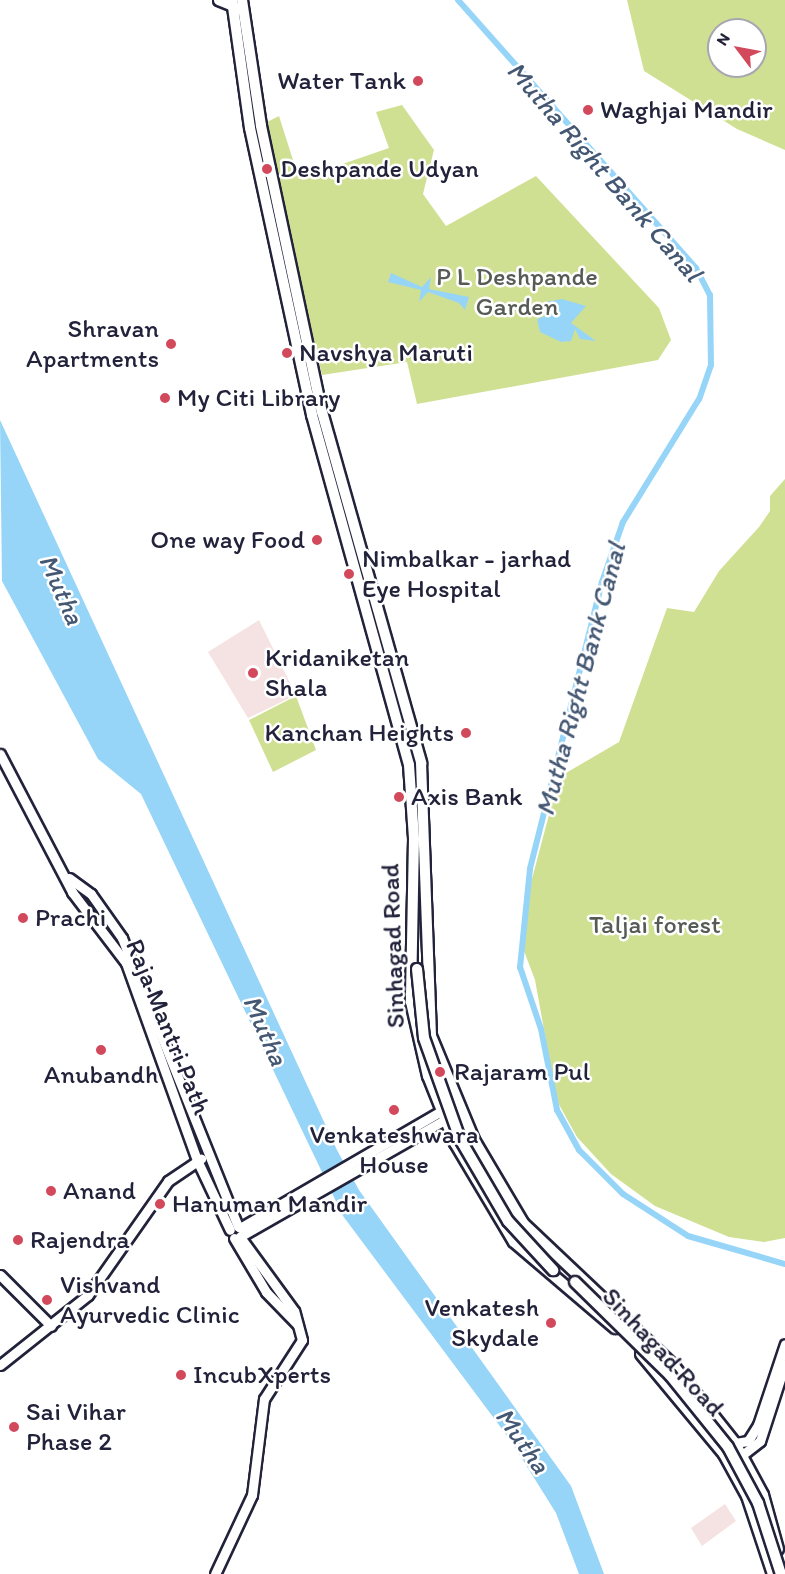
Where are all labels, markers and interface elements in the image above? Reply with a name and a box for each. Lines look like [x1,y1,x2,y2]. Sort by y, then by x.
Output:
north arrow [707,18,767,78]
text: N [712,30,734,49]
water label: Mutha Right Bank Canal [501,54,709,288]
place label: Water Tank [280,65,406,97]
marker: Water Tank [411,74,425,88]
place label: Waghjai Mandir [600,94,773,126]
marker: Waghjai Mandir [581,103,595,117]
place label: Deshpande Udyan [280,153,480,185]
marker: Deshpande Udyan [258,160,276,178]
park label: P L Deshpande Garden [436,261,598,322]
place label: Shravan Apartments [26,313,159,374]
marker: Shravan Apartments [164,337,178,351]
place label: Navshya Maruti [299,337,473,369]
marker: Navshya Maruti [280,346,294,360]
place label: My Citi Library [177,382,340,414]
marker: My Citi Library [158,391,172,405]
place label: One way Food [151,524,305,556]
marker: One way Food [310,533,324,547]
water label: Mutha Right Bank Canal [528,539,632,819]
place label: Nimbalkar - jarhad Eye Hospital [362,543,571,604]
water label: Mutha [32,549,92,629]
marker: Nimbalkar - jarhad Eye Hospital [340,565,358,583]
place label: Kridaniketan Shala [265,642,409,704]
marker: Kridaniketan Shala [246,666,260,680]
place label: Kanchan Heights [265,717,454,749]
marker: Kanchan Heights [459,726,473,740]
place label: Axis Bank [411,781,523,813]
marker: Axis Bank [392,790,406,804]
street label: Sinhagad Road [375,863,411,1029]
place label: Prachi [35,902,106,934]
park label: Taljai forest [590,909,720,941]
marker: Prachi [16,911,30,925]
street label: Raja Mantri Path [119,935,217,1119]
water label: Mutha [236,990,296,1070]
marker: Anubandh [94,1043,108,1057]
place label: Rajaram Pul [454,1056,590,1088]
place label: Anubandh [44,1059,158,1091]
marker: Rajaram Pul [431,1063,449,1081]
marker: Venkateshwara House [387,1103,401,1117]
place label: Venkateshwara House [310,1119,478,1180]
place label: Anand [63,1175,136,1207]
marker: Anand [44,1184,58,1198]
place label: Hanuman Mandir [172,1188,367,1220]
marker: Hanuman Mandir [153,1197,167,1211]
place label: Rajendra [30,1224,130,1256]
marker: Rajendra [11,1233,25,1247]
place label: Vishvand Ayurvedic Clinic [60,1269,239,1330]
street label: Sinhagad Road [595,1281,731,1423]
marker: Vishvand Ayurvedic Clinic [38,1291,56,1309]
place label: Venkatesh Skydale [424,1292,539,1354]
marker: Venkatesh Skydale [544,1316,558,1330]
place label: IncubXperts [193,1359,331,1391]
marker: IncubXperts [174,1368,188,1382]
place label: Sai Vihar Phase 2 [26,1396,125,1458]
water label: Mutha [489,1401,557,1479]
marker: Sai Vihar Phase 2 [7,1420,21,1434]

